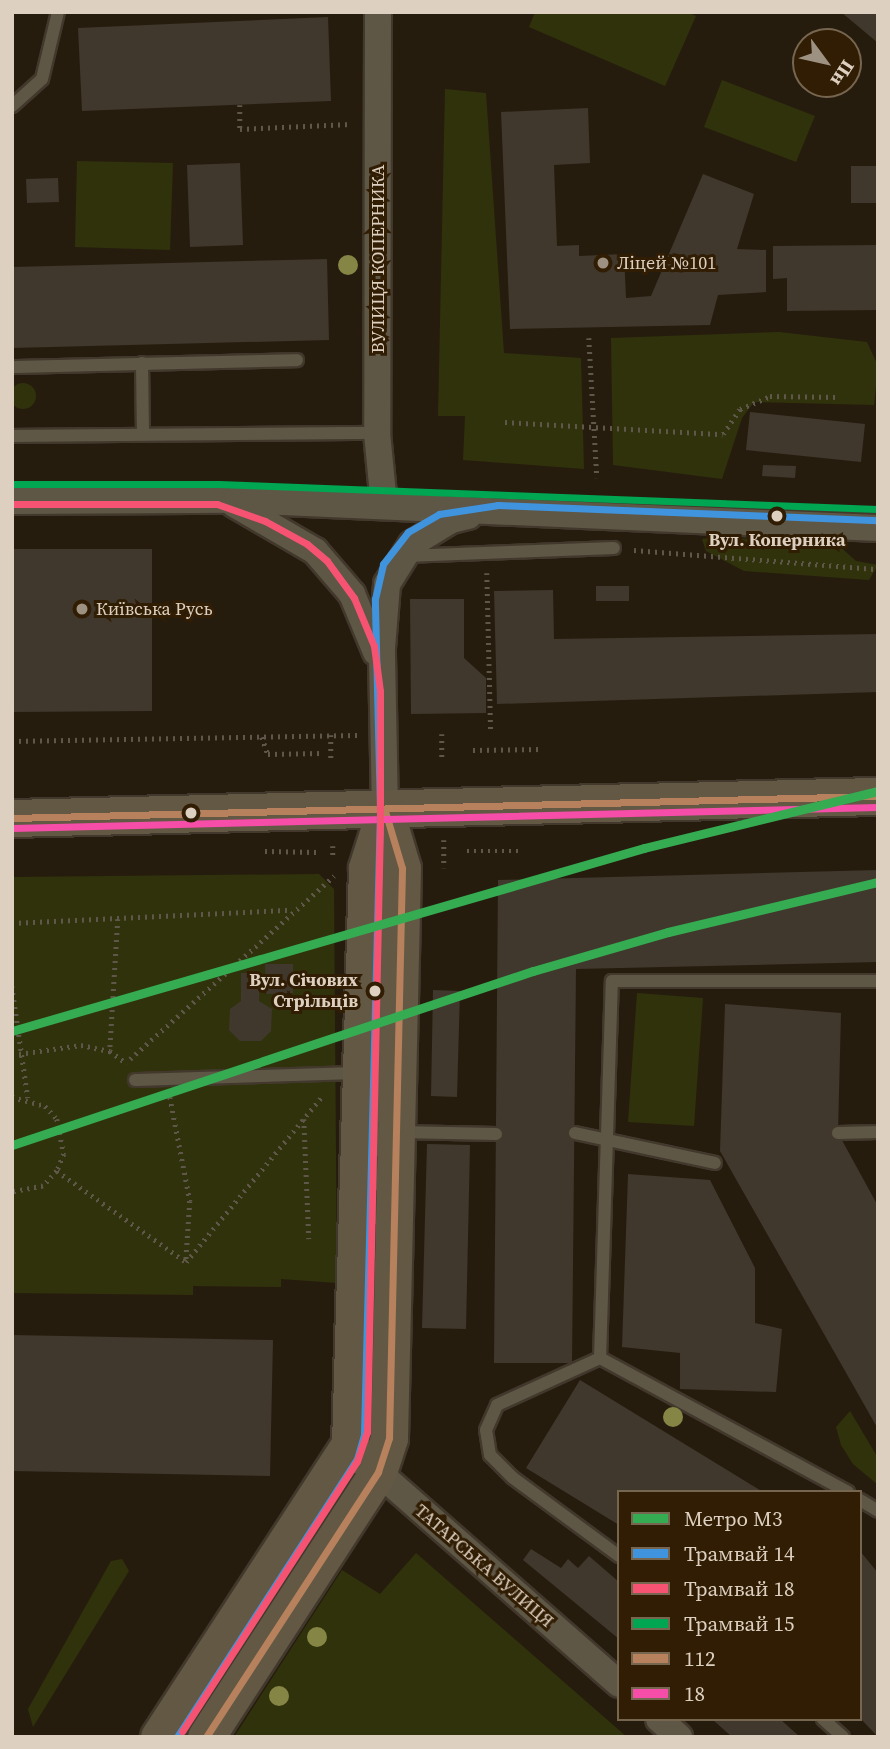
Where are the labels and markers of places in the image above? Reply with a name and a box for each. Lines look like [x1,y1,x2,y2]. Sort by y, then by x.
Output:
place label: Ліцей №101 [617,252,716,274]
marker: Ліцей №101 [595,255,611,271]
marker: Вул. Коперника [766,505,788,527]
place label: Вул. Коперника [708,529,846,551]
place label: Київська Русь [96,598,213,620]
marker: Київська Русь [74,601,90,617]
unlabelled marker [184,806,198,820]
place label: Вул. Січових Стрільців [249,970,358,1012]
marker: Вул. Січових Стрільців [364,980,386,1002]

